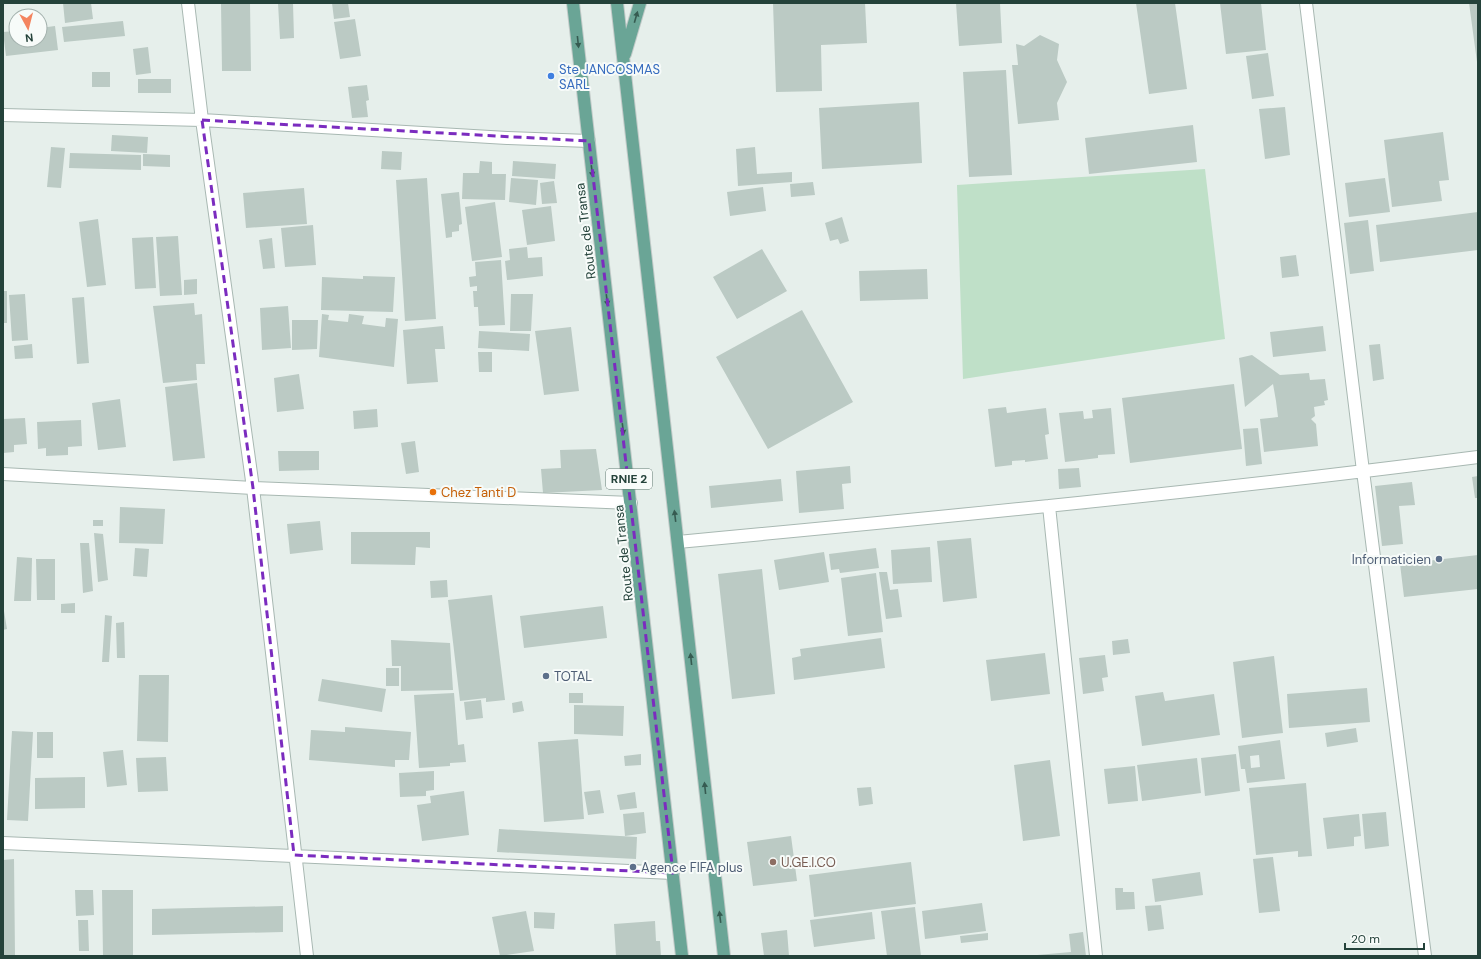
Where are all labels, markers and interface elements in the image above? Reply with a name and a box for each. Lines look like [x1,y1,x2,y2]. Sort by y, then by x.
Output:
north arrow [8,8,48,48]
one-way arrow [633,11,639,24]
text: N [24,30,34,45]
one-way arrow [575,36,581,48]
place label: Ste JANCOSMAS SARL [559,61,660,93]
marker: Ste JANCOSMAS SARL [546,71,556,81]
one-way arrow [589,165,595,177]
street label: Route de Transa [571,182,600,280]
one-way arrow [604,294,611,306]
one-way arrow [619,423,626,435]
road number: RNIE 2 [606,469,652,489]
place label: Chez Tanti D [441,484,516,501]
marker: Chez Tanti D [428,487,438,497]
street label: Route de Transa [610,504,637,602]
one-way arrow [672,510,679,522]
place label: Informaticien [1352,551,1431,568]
marker: Informaticien [1434,554,1444,564]
one-way arrow [688,653,694,665]
place label: TOTAL [554,668,592,685]
marker: TOTAL [541,671,551,681]
one-way arrow [702,782,709,794]
place label: U.GE.I.CO [781,854,836,871]
marker: U.GE.I.CO [768,857,778,867]
place label: Agence FIFA plus [641,859,743,876]
marker: Agence FIFA plus [628,862,638,872]
one-way arrow [717,911,723,923]
scale bar [1345,925,1424,951]
text: 20 m [1351,931,1380,947]

